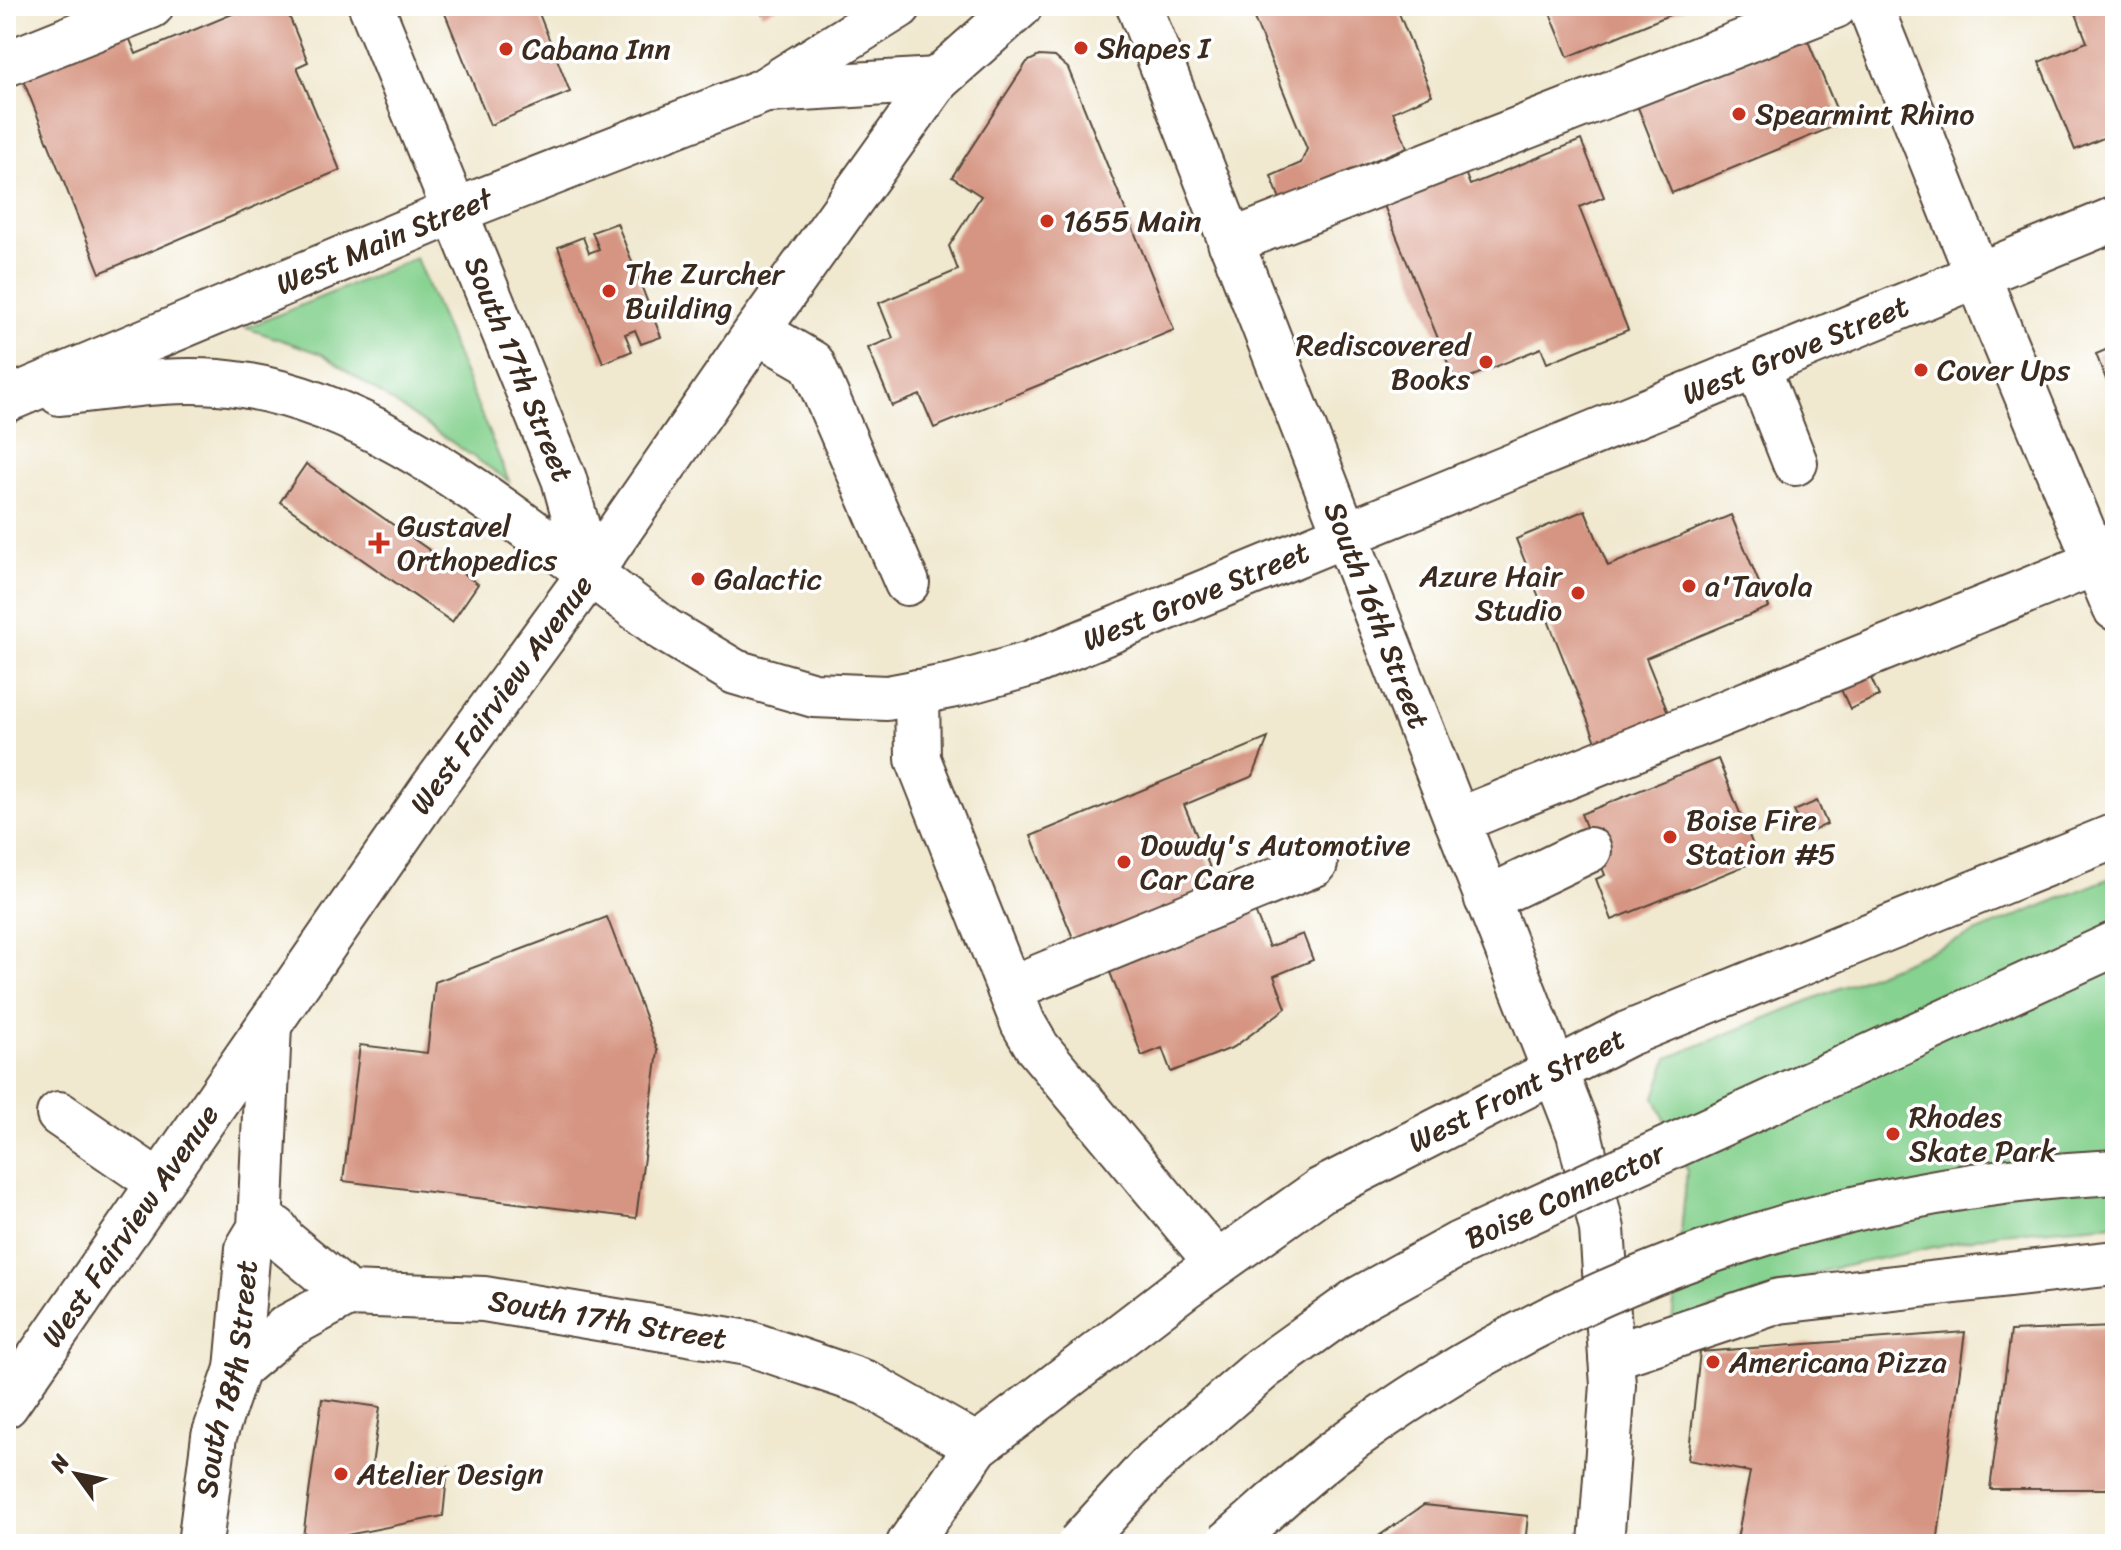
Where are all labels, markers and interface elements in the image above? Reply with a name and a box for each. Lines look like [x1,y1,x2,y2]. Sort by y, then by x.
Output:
place label: Shapes I [1097,21,1212,75]
place label: Cabana Inn [522,22,671,76]
marker: Shapes I [1072,39,1090,57]
marker: Cabana Inn [497,40,515,58]
place label: Spearmint Rhino [1755,87,1974,141]
marker: Spearmint Rhino [1730,105,1748,123]
street label: West Main Street [267,171,502,311]
place label: 1655 Main [1063,194,1201,248]
marker: 1655 Main [1038,212,1056,230]
street label: South 17th Street [449,247,590,491]
place label: The Zurcher Building [625,247,785,335]
street label: West Grove Street [1674,279,1917,421]
marker: The Zurcher Building [600,282,618,300]
place label: Rediscovered Books [1296,318,1472,406]
place label: Cover Ups [1937,343,2070,397]
marker: Rediscovered Books [1477,353,1495,371]
marker: Cover Ups [1912,361,1930,379]
street label: South 16th Street [1308,493,1446,737]
place label: Gustavel Orthopedics [397,499,557,587]
street label: West Grove Street [1074,525,1318,667]
marker: Gustavel Orthopedics [368,532,390,554]
place label: Azure Hair Studio [1419,549,1564,637]
place label: Galactic [714,552,822,606]
place label: a'Tavola [1705,559,1813,613]
street label: West Fairview Avenue [395,563,608,826]
marker: Galactic [689,570,707,588]
marker: a'Tavola [1680,577,1698,595]
marker: Azure Hair Studio [1569,584,1587,602]
place label: Boise Fire Station #5 [1686,793,1836,881]
place label: Dowdy's Automotive Car Care [1140,818,1411,906]
marker: Boise Fire Station #5 [1661,828,1679,846]
marker: Dowdy's Automotive Car Care [1115,853,1133,871]
street label: West Front Street [1398,1012,1635,1168]
place label: Rhodes Skate Park [1909,1090,2057,1178]
street label: West Fairview Avenue [26,1092,234,1359]
street label: Boise Connector [1456,1125,1676,1265]
marker: Rhodes Skate Park [1884,1125,1902,1143]
street label: South 18th Street [179,1258,274,1501]
street label: South 17th Street [484,1273,731,1366]
place label: Americana Pizza [1728,1335,1947,1389]
marker: Americana Pizza [1704,1353,1722,1371]
north arrow [36,1434,116,1514]
text: N [39,1446,81,1481]
place label: Atelier Design [356,1447,543,1501]
marker: Atelier Design [332,1465,350,1483]

